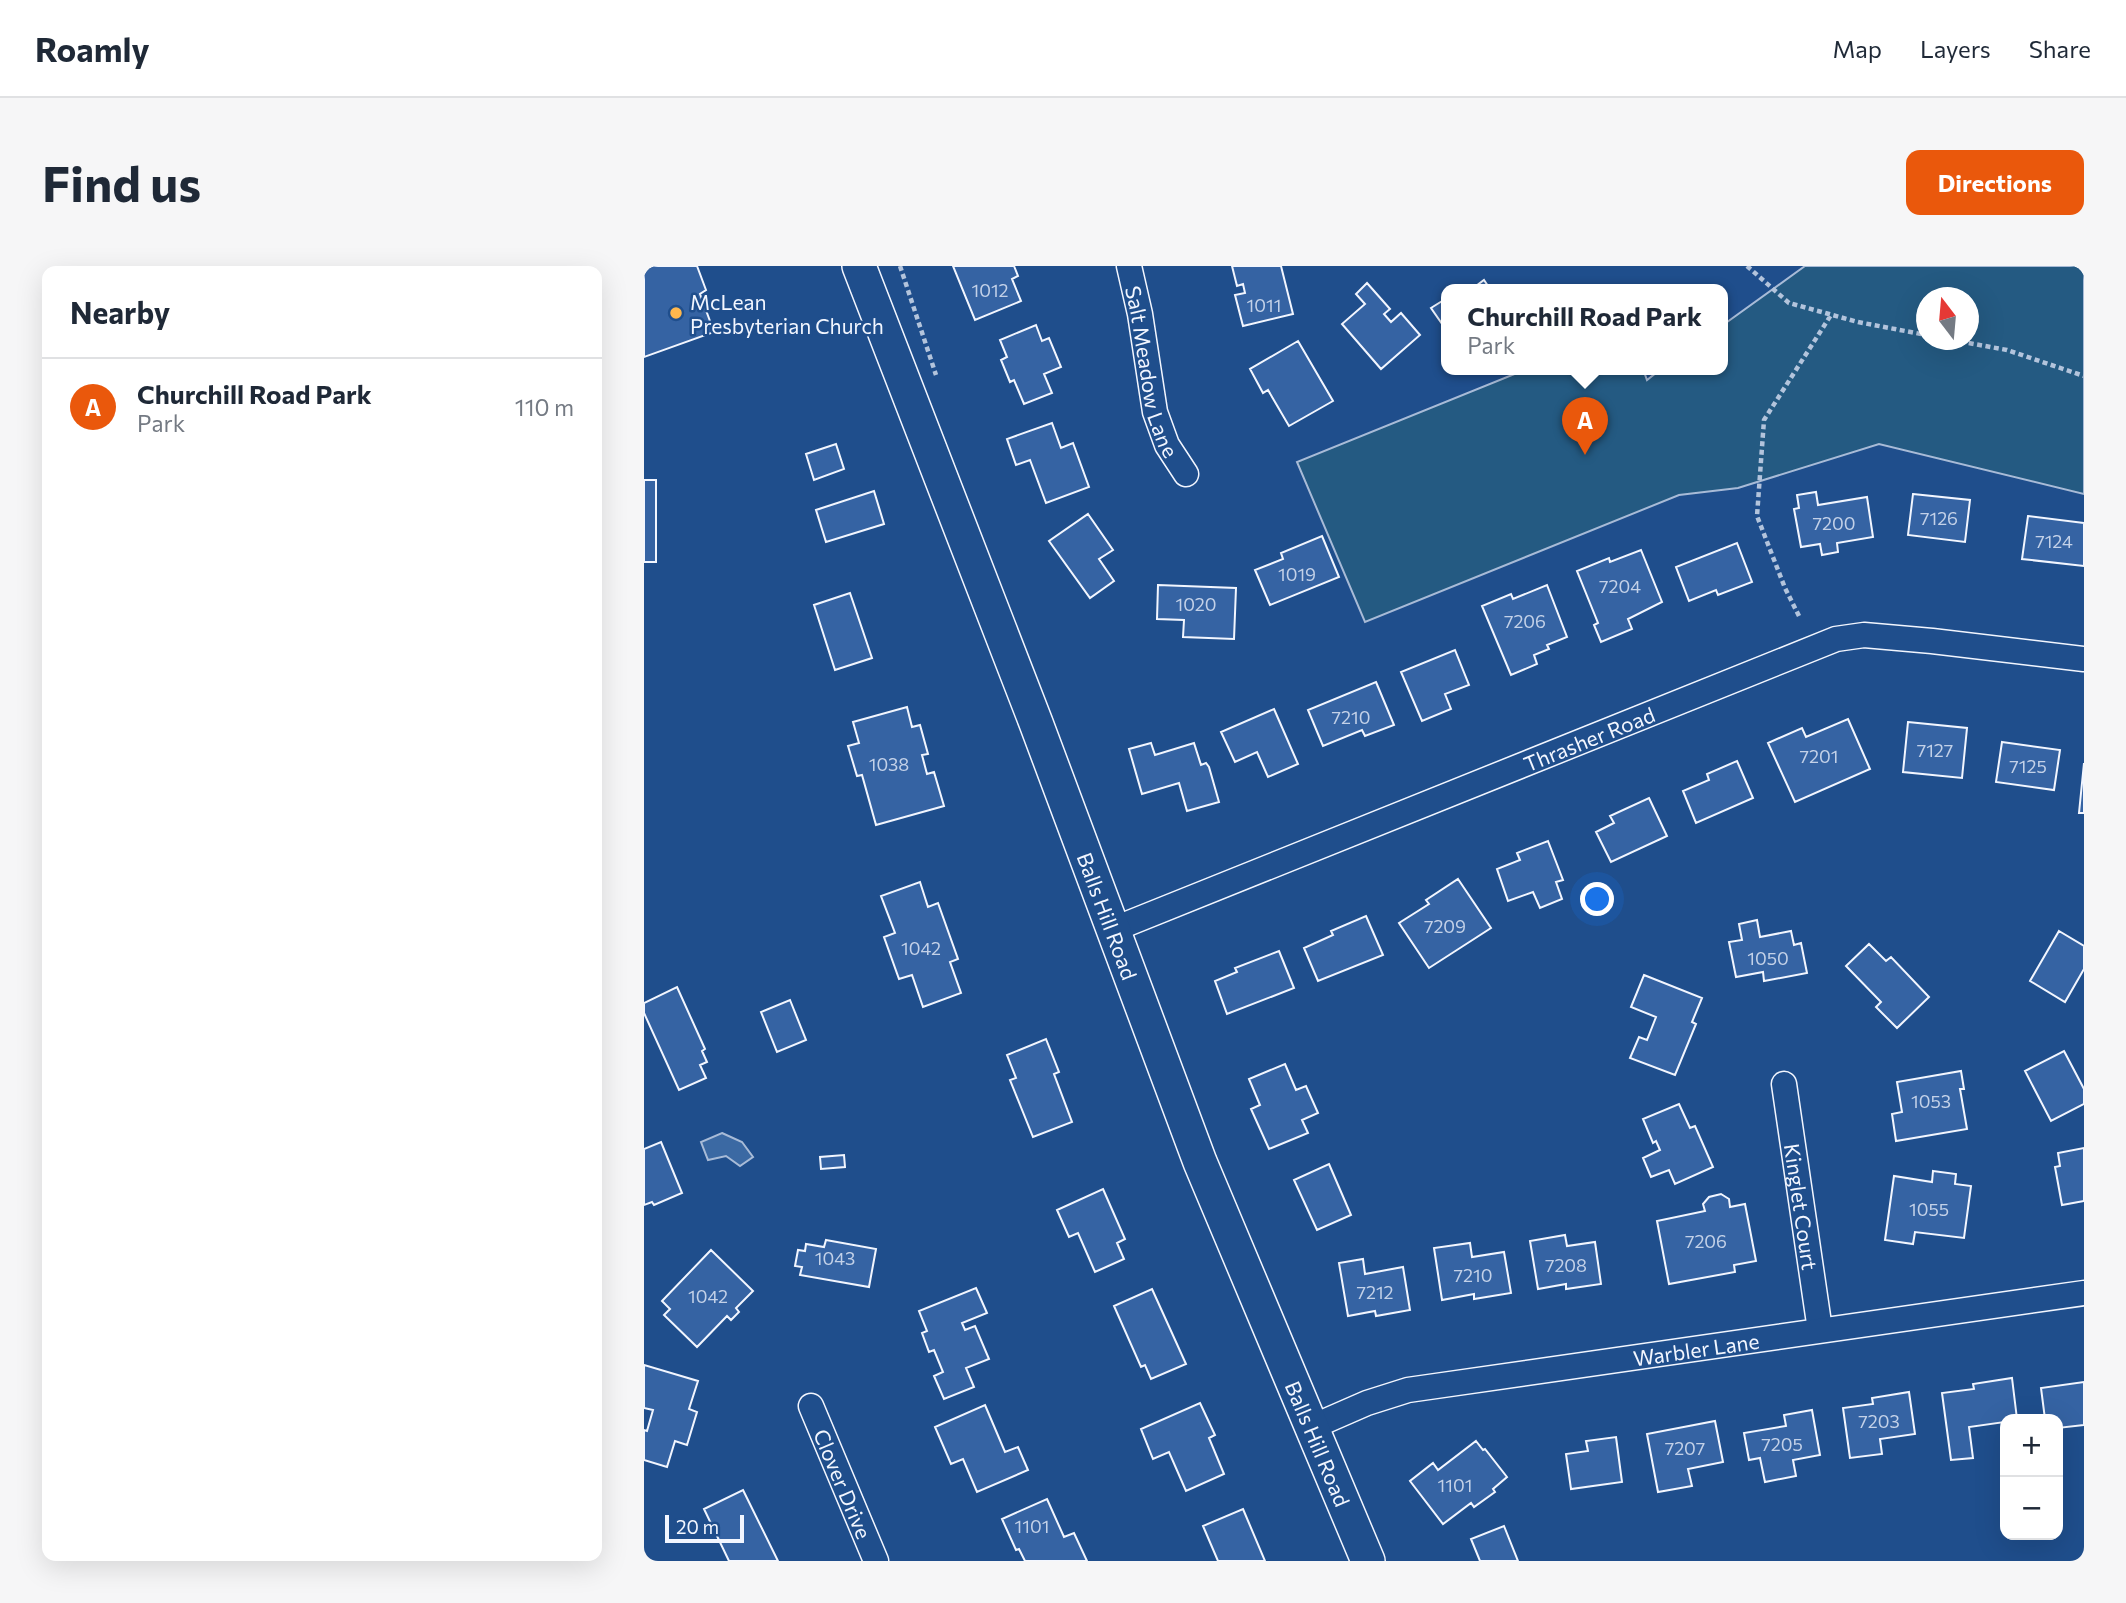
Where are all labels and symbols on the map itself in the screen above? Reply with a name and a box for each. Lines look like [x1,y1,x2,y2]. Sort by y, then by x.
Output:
house number: 1012 [971,279,1009,301]
street label: Salt Meadow Lane [1121,283,1184,462]
north arrow [1916,287,1979,350]
place label: McLean Presbyterian Church [690,289,884,338]
house number: 1011 [1247,294,1281,316]
marker: McLean Presbyterian Church [668,305,684,321]
pin: A [1562,397,1608,455]
house number: 7126 [1920,507,1958,529]
house number: 7200 [1813,512,1855,534]
house number: 7124 [2035,530,2073,552]
house number: 1019 [1278,563,1316,585]
house number: 7204 [1599,575,1641,597]
house number: 1020 [1175,593,1217,615]
house number: 7206 [1504,610,1546,632]
street label: Thrasher Road [1520,701,1658,776]
house number: 7210 [1332,706,1370,728]
house number: 7127 [1917,739,1953,761]
house number: 7201 [1800,745,1838,767]
house number: 1038 [869,753,909,775]
house number: 7125 [2009,755,2047,777]
street label: Balls Hill Road [1073,849,1143,983]
your location [1580,882,1614,916]
house number: 7209 [1424,915,1466,937]
house number: 1042 [901,937,941,959]
house number: 1050 [1747,947,1789,969]
house number: 1053 [1911,1090,1951,1112]
street label: Kinglet Court [1780,1142,1824,1272]
house number: 1055 [1909,1198,1949,1220]
house number: 7206 [1685,1230,1727,1252]
house number: 1043 [815,1247,855,1269]
house number: 7208 [1545,1254,1587,1276]
house number: 7210 [1454,1264,1492,1286]
house number: 7212 [1356,1281,1394,1303]
house number: 1042 [688,1285,728,1307]
street label: Warbler Lane [1631,1327,1761,1370]
street label: Balls Hill Road [1281,1377,1356,1510]
house number: 7203 [1858,1410,1900,1432]
street label: Clover Drive [809,1425,878,1542]
house number: 7205 [1761,1433,1803,1455]
house number: 7207 [1665,1437,1705,1459]
house number: 1101 [1438,1474,1472,1496]
scale bar [665,1512,744,1544]
house number: 1101 [1015,1515,1049,1537]

